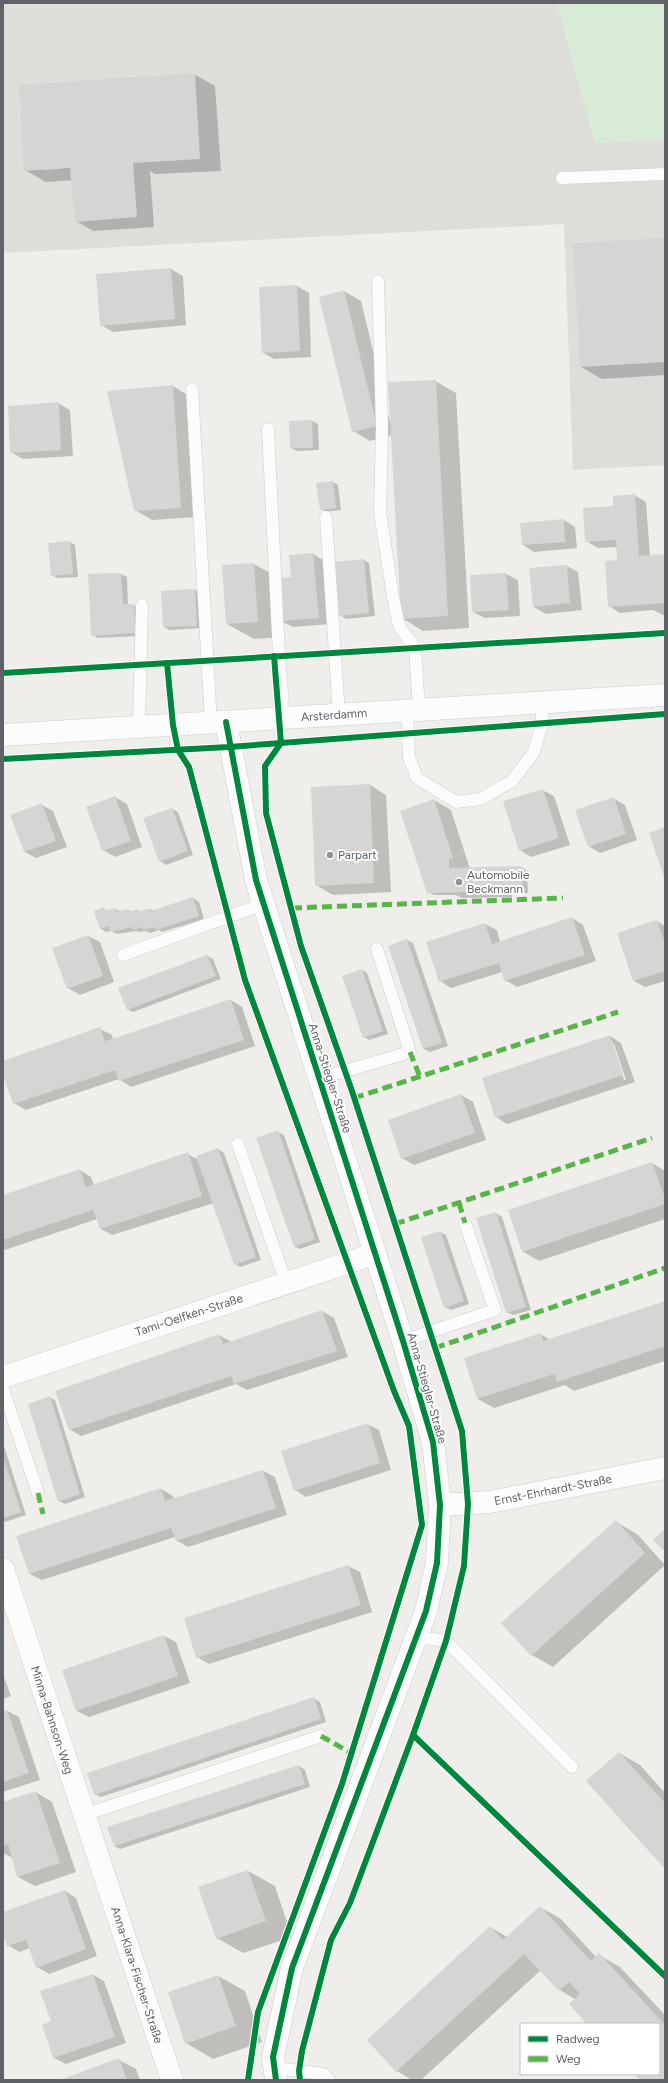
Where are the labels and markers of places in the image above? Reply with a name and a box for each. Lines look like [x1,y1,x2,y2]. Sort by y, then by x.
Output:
place label: Parpart [338,848,377,862]
marker: Parpart [325,850,335,860]
place label: Automobile Beckmann [467,868,530,896]
marker: Automobile Beckmann [454,877,464,887]

